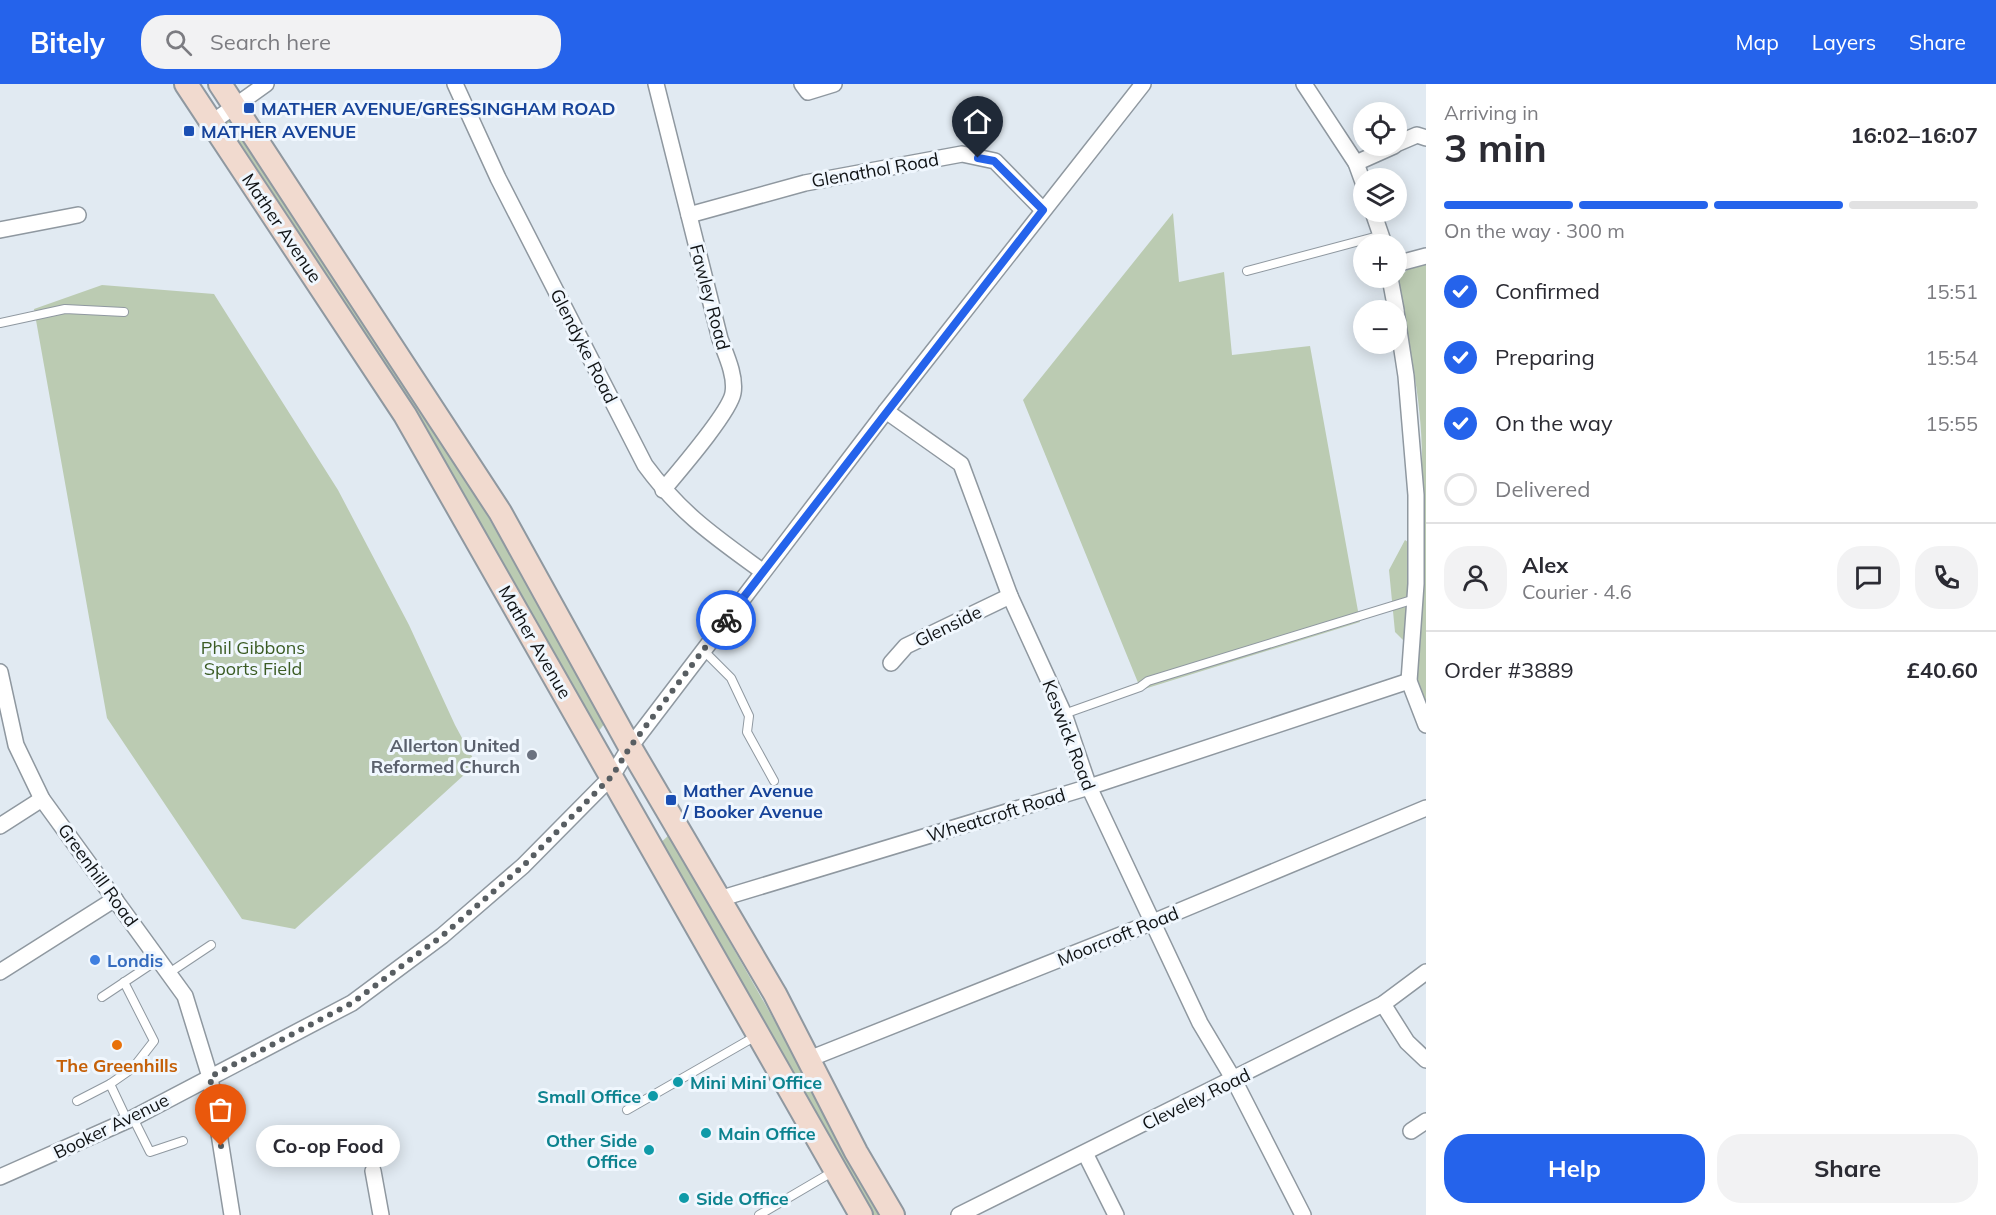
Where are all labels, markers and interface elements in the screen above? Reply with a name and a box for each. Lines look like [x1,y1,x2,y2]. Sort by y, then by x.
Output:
search box [141,15,561,69]
text: Bitely [30,25,105,60]
icon: search [162,26,195,59]
text: Search here [210,28,331,56]
text: Map [1736,29,1779,55]
text: Layers [1812,29,1876,55]
text: Share [1909,29,1966,55]
pin [952,96,1003,158]
place label: MATHER AVENUE/GRESSINGHAM ROAD [261,97,615,120]
text: Arriving in [1444,100,1539,125]
marker: MATHER AVENUE/GRESSINGHAM ROAD [242,101,256,115]
map controls [1353,102,1407,354]
button: locate [1353,102,1407,156]
icon: home [961,105,994,138]
place label: MATHER AVENUE [201,120,356,143]
text: 16:02–16:07 [1850,121,1978,149]
text: 3 min [1444,123,1547,172]
marker: MATHER AVENUE [182,124,196,138]
street label: Glenathol Road [810,147,940,193]
button: layers [1353,168,1407,222]
street label: Mather Avenue [237,169,327,287]
text: On the way · 300 m [1444,218,1625,243]
button: + [1353,234,1407,288]
street label: Fawley Road [685,242,735,352]
icon: check [1444,275,1477,308]
text: Confirmed [1495,277,1600,305]
text: 15:51 [1925,279,1978,304]
street label: Glendyke Road [545,285,623,407]
button: − [1353,300,1407,354]
icon: check [1444,341,1477,374]
text: Preparing [1495,343,1595,371]
text: 15:54 [1925,345,1978,370]
icon: check [1444,407,1477,440]
text: On the way [1495,409,1613,437]
text: 15:55 [1925,411,1978,436]
text: Delivered [1495,475,1590,503]
button: person [1444,546,1507,609]
button: chat [1837,546,1900,609]
button: phone [1915,546,1978,609]
text: Alex [1522,551,1568,579]
text: Courier · 4.6 [1522,579,1632,604]
street label: Mather Avenue [493,581,577,703]
courier [696,590,756,650]
street label: Glenside [911,600,985,652]
icon: bike [710,604,743,637]
park label: Phil Gibbons Sports Field [201,636,305,680]
text: Order #3889 [1444,656,1574,684]
text: £40.60 [1907,656,1978,684]
street label: Keswick Road [1037,676,1101,794]
place label: Allerton United Reformed Church [371,734,520,778]
marker: Allerton United Reformed Church [525,748,539,762]
place label: Mather Avenue / Booker Avenue [682,779,823,823]
street label: Wheatcroft Road [924,783,1068,847]
marker: Mather Avenue / Booker Avenue [664,793,678,807]
street label: Greenhill Road [53,819,143,931]
street label: Moorcroft Road [1054,901,1182,971]
place label: Londis [107,949,163,972]
marker: Londis [88,953,102,967]
marker: The Greenhills [110,1038,124,1052]
place label: The Greenhills [56,1054,178,1077]
street label: Cleveley Road [1138,1063,1254,1135]
place label: Mini Mini Office [690,1071,822,1094]
marker: Mini Mini Office [671,1075,685,1089]
pin [195,1084,246,1146]
place label: Small Office [537,1085,641,1108]
street label: Booker Avenue [50,1088,172,1164]
marker: Small Office [646,1089,660,1103]
icon: bag [204,1093,237,1126]
place label: Main Office [718,1122,816,1145]
callout: Co-op Food [257,1125,401,1167]
marker: Main Office [699,1126,713,1140]
place label: Other Side Office [546,1129,637,1173]
text: Co-op Food [272,1133,384,1158]
button: Help [1444,1134,1705,1203]
button: Share [1717,1134,1978,1203]
marker: Other Side Office [642,1143,656,1157]
place label: Side Office [696,1187,789,1210]
marker: Side Office [677,1191,691,1205]

